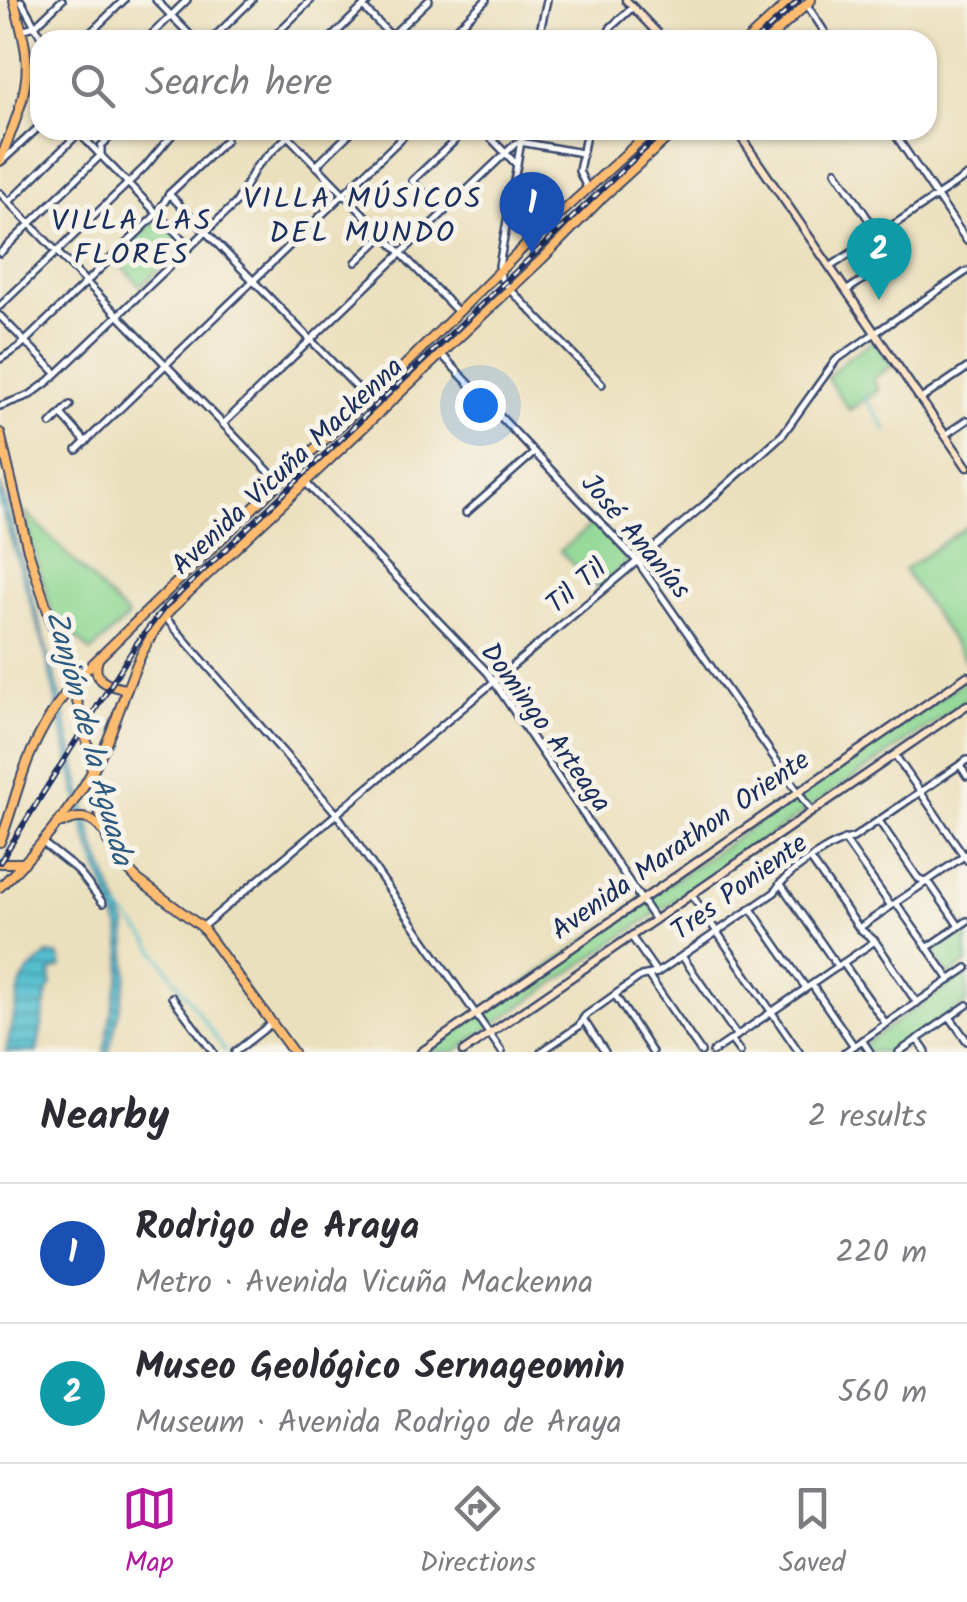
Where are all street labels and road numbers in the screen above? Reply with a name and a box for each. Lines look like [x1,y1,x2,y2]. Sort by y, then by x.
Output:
street label: Avenida Vicuña Mackenna [161,347,415,587]
street label: José Ananías [569,464,701,610]
street label: Til Til [536,548,618,626]
street label: Domingo Arteaga [468,633,622,823]
street label: Avenida Marathon Oriente [542,739,820,953]
street label: Tres Poniente [662,822,818,953]

